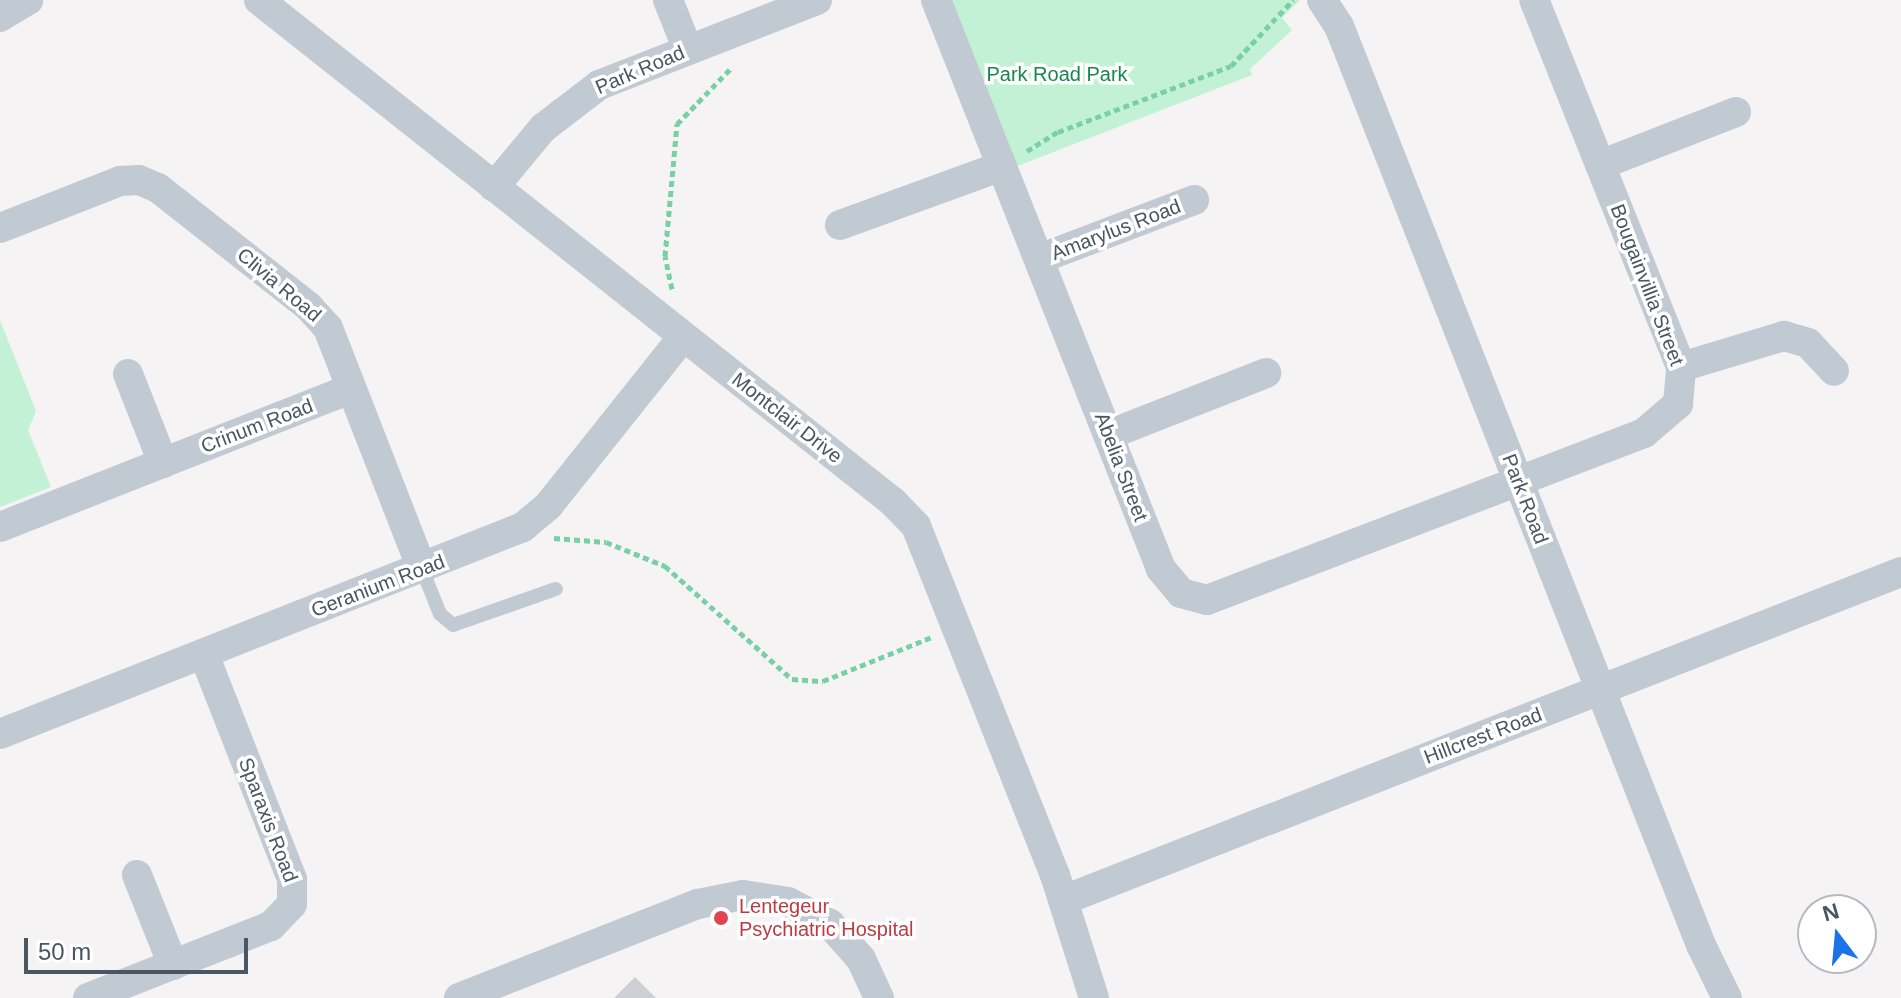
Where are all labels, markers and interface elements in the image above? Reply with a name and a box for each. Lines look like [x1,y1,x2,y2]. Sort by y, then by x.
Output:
street label: Park Road [592,40,688,100]
park label: Park Road Park [986,62,1128,86]
street label: Amarylus Road [1048,194,1184,266]
street label: Bougainvillia Street [1605,201,1689,369]
street label: Clivia Road [232,243,326,327]
street label: Montclair Drive [727,367,847,469]
street label: Crinum Road [198,394,316,458]
street label: Abelia Street [1089,409,1153,525]
street label: Park Road [1497,451,1553,547]
street label: Geranium Road [308,549,448,623]
street label: Hillcrest Road [1421,702,1545,770]
street label: Sparaxis Road [233,754,303,886]
place label: Lentegeur Psychiatric Hospital [739,894,914,941]
north arrow [1797,894,1877,974]
text: N [1820,898,1842,927]
marker: Lentegeur Psychiatric Hospital [710,907,732,929]
scale bar [28,922,252,972]
text: 50 m [38,938,91,965]

